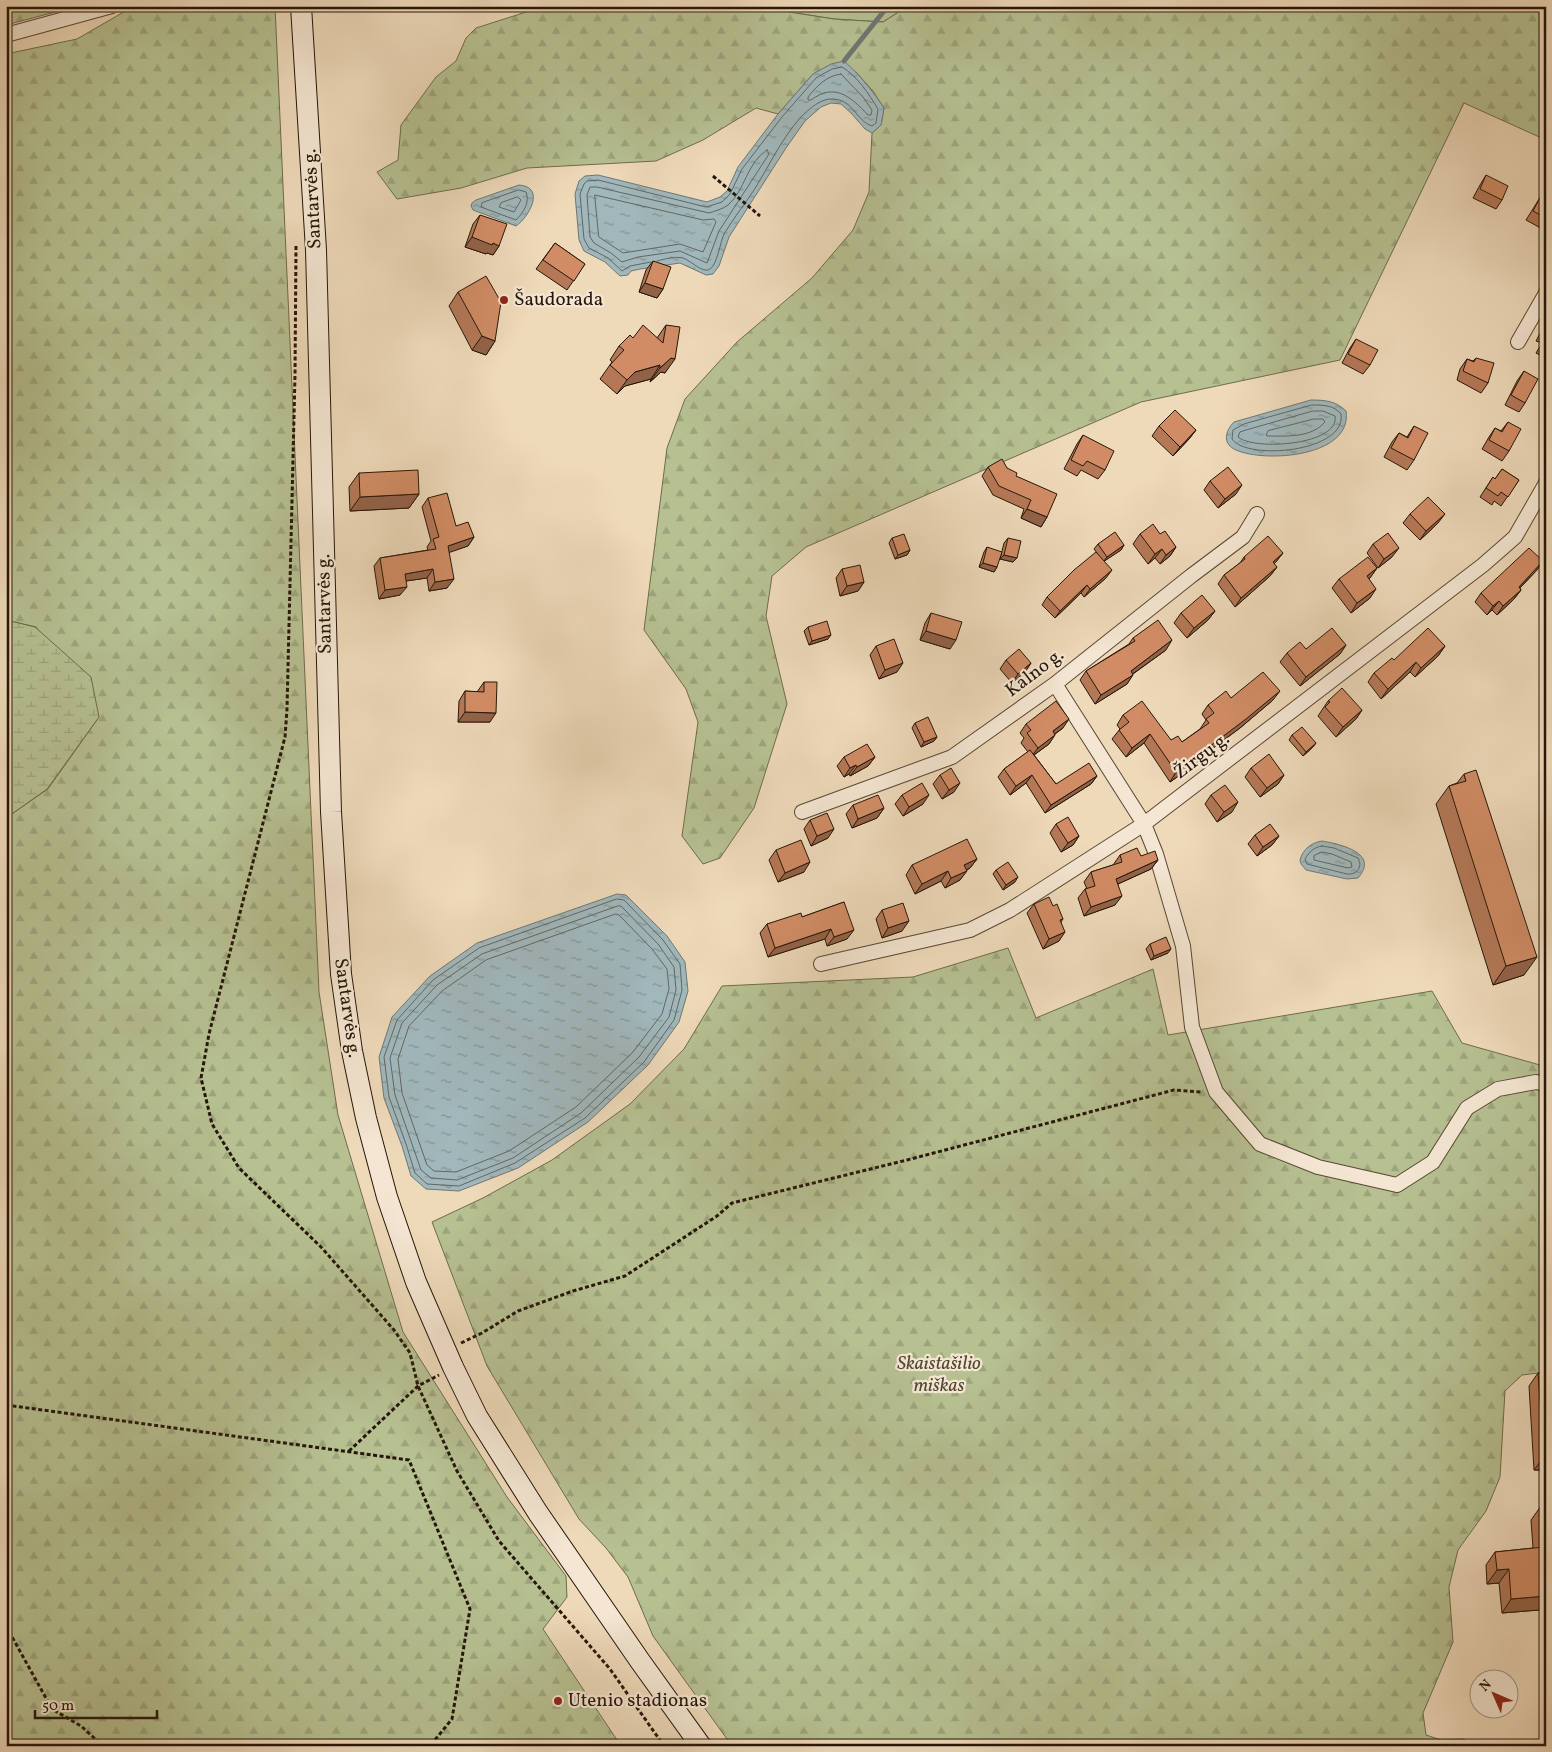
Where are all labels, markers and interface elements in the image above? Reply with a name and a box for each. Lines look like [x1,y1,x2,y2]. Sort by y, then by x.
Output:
street label: Santarvės g. [297,148,329,250]
place label: Šaudorada [514,287,603,313]
marker: Šaudorada [498,294,510,306]
street label: Santarvės g. [311,554,339,654]
street label: Kalno g. [1000,642,1070,704]
street label: Žirgų g. [1169,726,1235,786]
street label: Santarvės g. [327,956,367,1060]
park label: Skaistašilio miškas [897,1351,981,1399]
north arrow [1470,1670,1520,1720]
text: N [1476,1676,1496,1696]
scale bar [35,1687,158,1719]
place label: Utenio stadionas [568,1688,707,1714]
marker: Utenio stadionas [552,1695,564,1707]
text: 50 m [42,1696,74,1717]

